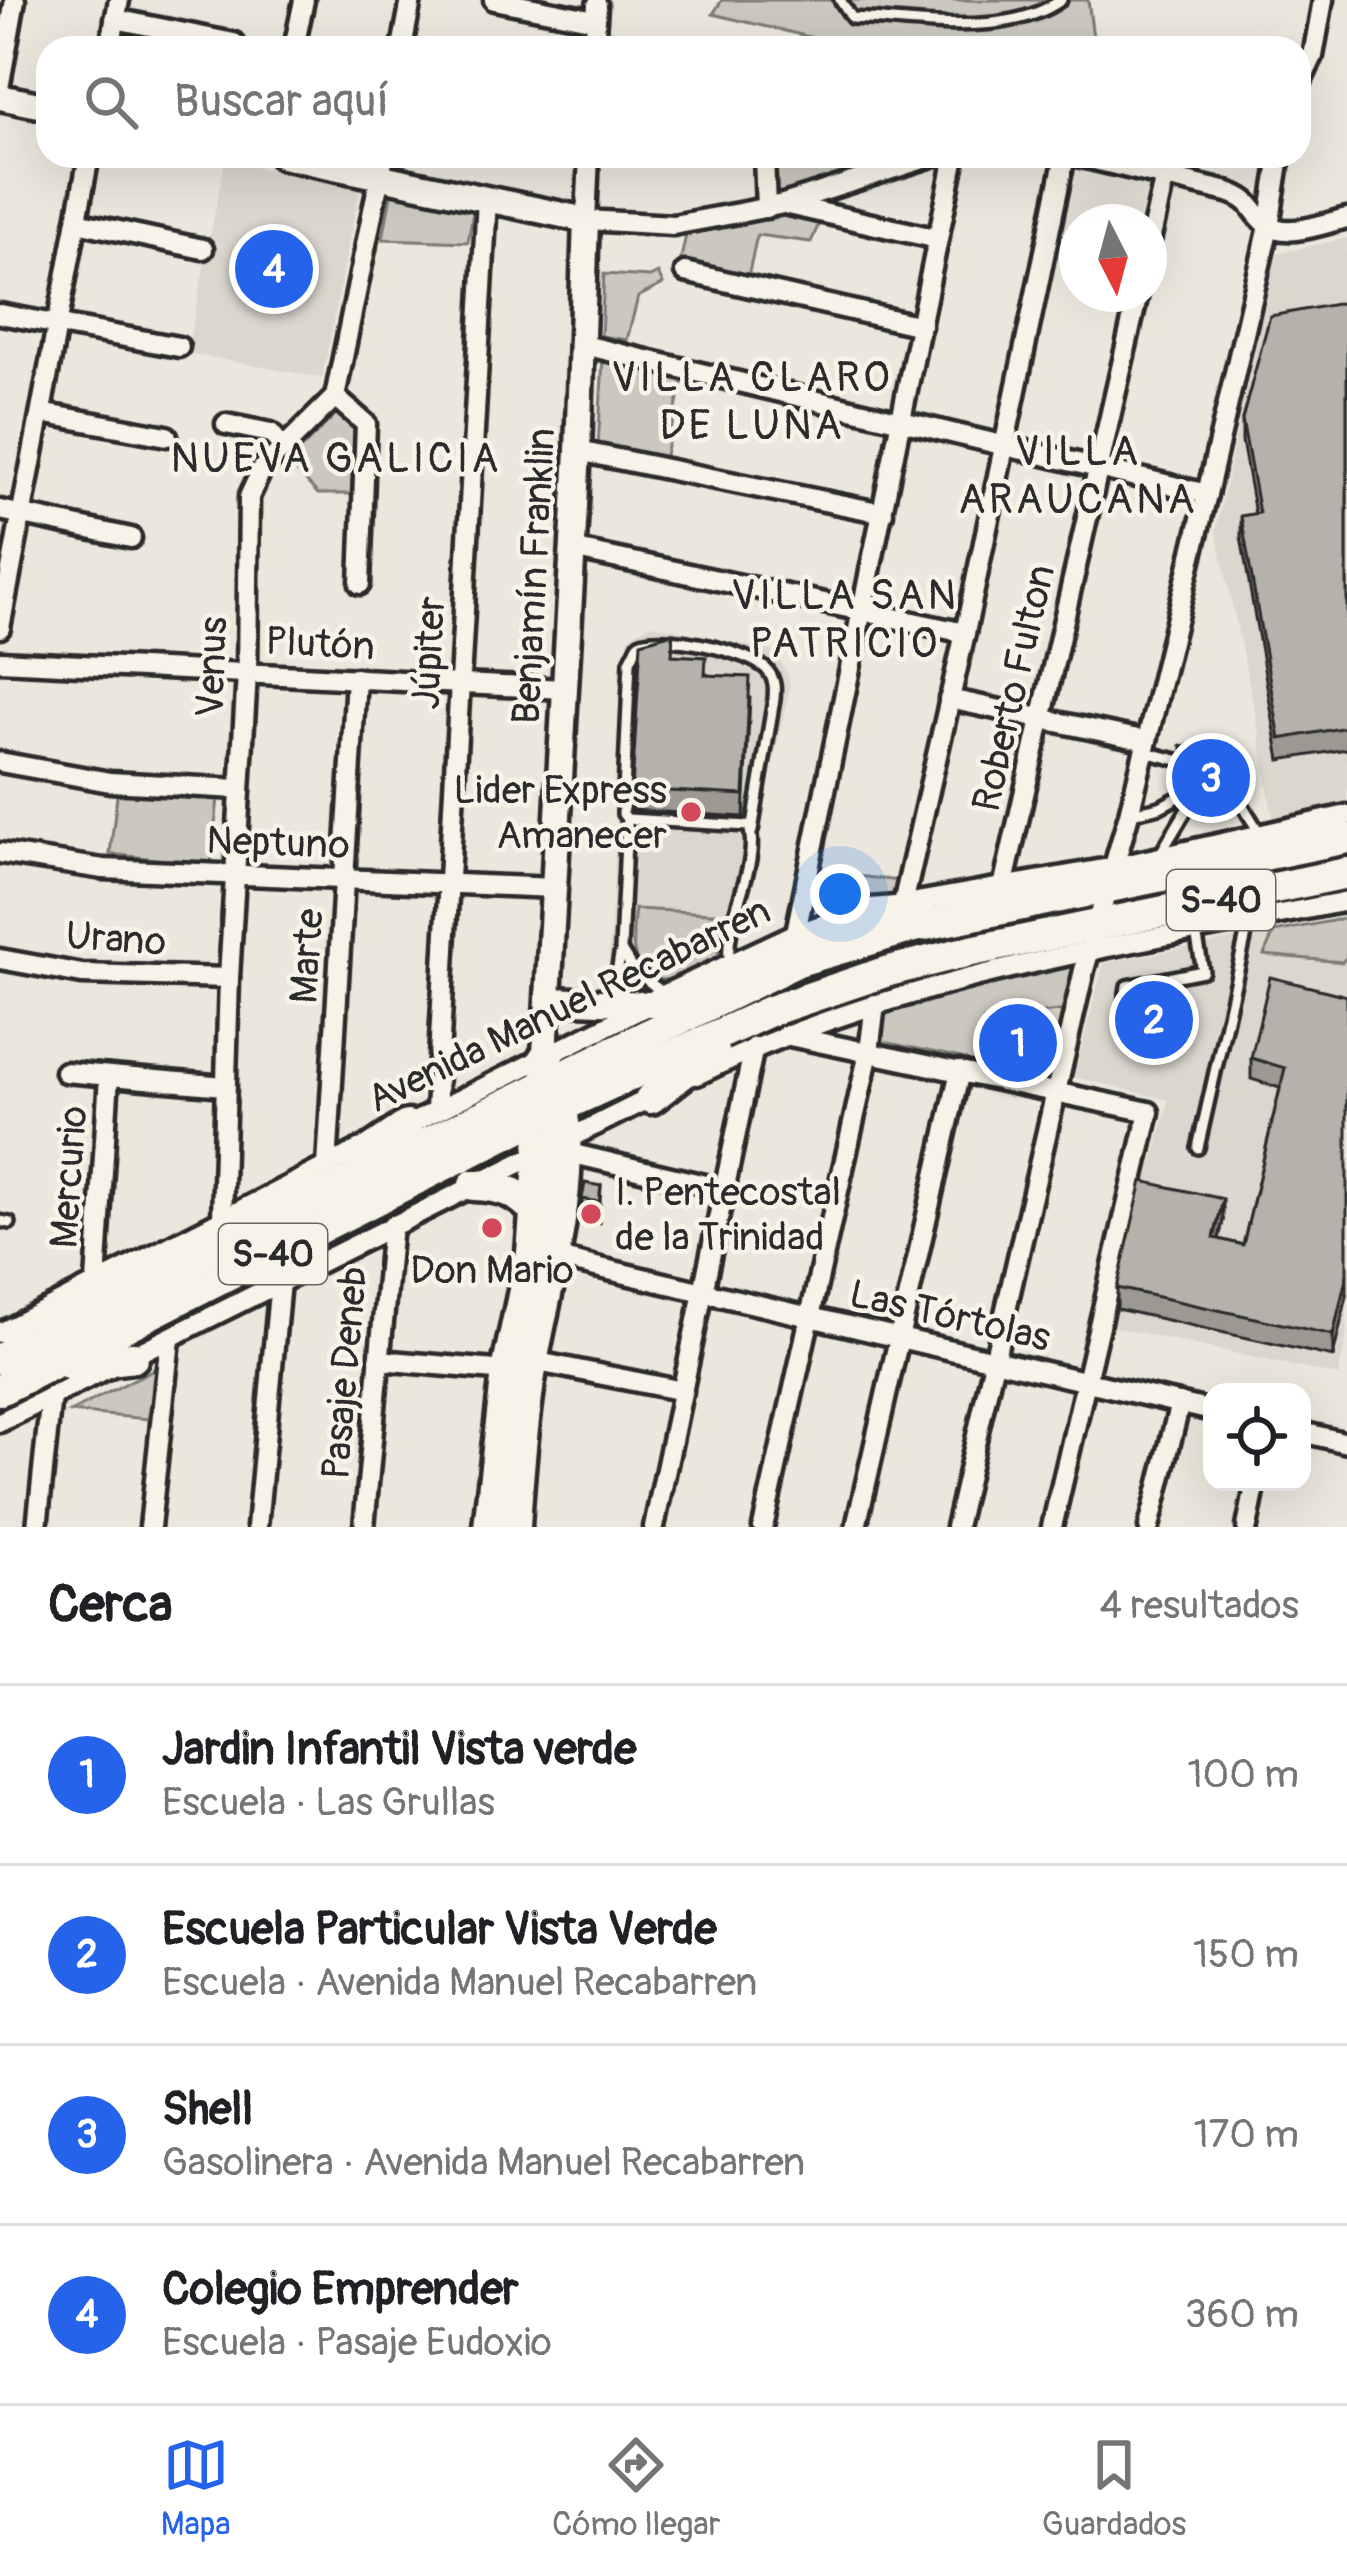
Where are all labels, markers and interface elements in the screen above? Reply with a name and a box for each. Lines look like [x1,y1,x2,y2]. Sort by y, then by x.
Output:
search box [36,36,1311,168]
icon: search [78,69,144,135]
text: Buscar aquí [174,74,389,130]
north arrow [1059,204,1167,312]
pin: 4 [235,224,313,314]
district label: VILLA CLARO DE LUNA [611,352,893,452]
district label: VILLA ARAUCANA [958,426,1198,526]
street label: Benjamín Franklin [502,427,566,725]
district label: NUEVA GALICIA [171,433,502,485]
street label: Roberto Fulton [962,560,1066,816]
district label: VILLA SAN PATRICIO [731,570,959,670]
street label: Júpiter [402,595,456,711]
street label: Venus [186,616,238,718]
street label: Plutón [264,617,376,671]
pin: 3 [1172,733,1250,823]
place label: Lider Express Amanecer [453,766,667,860]
marker: Lider Express Amanecer [678,799,704,825]
street label: Neptuno [206,816,350,870]
your location [810,864,870,924]
road number: S-40 [1167,870,1275,930]
street label: Avenida Manuel Recabarren [360,886,778,1124]
street label: Marte [279,907,335,1005]
street label: Urano [64,911,168,967]
pin: 2 [1115,975,1193,1065]
pin: 1 [979,998,1057,1088]
street label: Mercurio [40,1104,98,1250]
place label: I. Pentecostal de la Trinidad [615,1168,841,1262]
marker: I. Pentecostal de la Trinidad [578,1201,604,1227]
marker: Don Mario [479,1215,505,1241]
road number: S-40 [219,1224,327,1284]
place label: Don Mario [410,1246,574,1295]
street label: Pasaje Deneb [311,1264,379,1482]
street label: Las Tórtolas [845,1269,1055,1363]
map controls [1203,1383,1311,1491]
button: locate [1203,1383,1311,1491]
text: Cerca [48,1573,172,1637]
text: 4 resultados [1099,1581,1299,1630]
text: Jardin Infantil Vista verde [162,1722,637,1778]
text: 1 [79,1750,95,1799]
text: 100 m [1187,1750,1299,1799]
text: Escuela · Las Grullas [162,1778,495,1827]
text: Escuela Particular Vista Verde [162,1902,717,1958]
text: 2 [76,1930,98,1979]
text: 150 m [1193,1930,1299,1979]
text: Escuela · Avenida Manuel Recabarren [162,1958,757,2007]
text: Shell [162,2082,253,2138]
text: 3 [76,2110,98,2159]
text: 170 m [1193,2110,1299,2159]
text: Gasolinera · Avenida Manuel Recabarren [162,2138,805,2187]
text: Colegio Emprender [162,2262,519,2318]
text: 4 [76,2290,98,2339]
text: 360 m [1185,2290,1299,2339]
text: Escuela · Pasaje Eudoxio [162,2318,552,2367]
tab: Mapa [161,2432,231,2545]
tab: Cómo llegar [552,2432,720,2545]
tab: Guardados [1042,2432,1186,2545]

